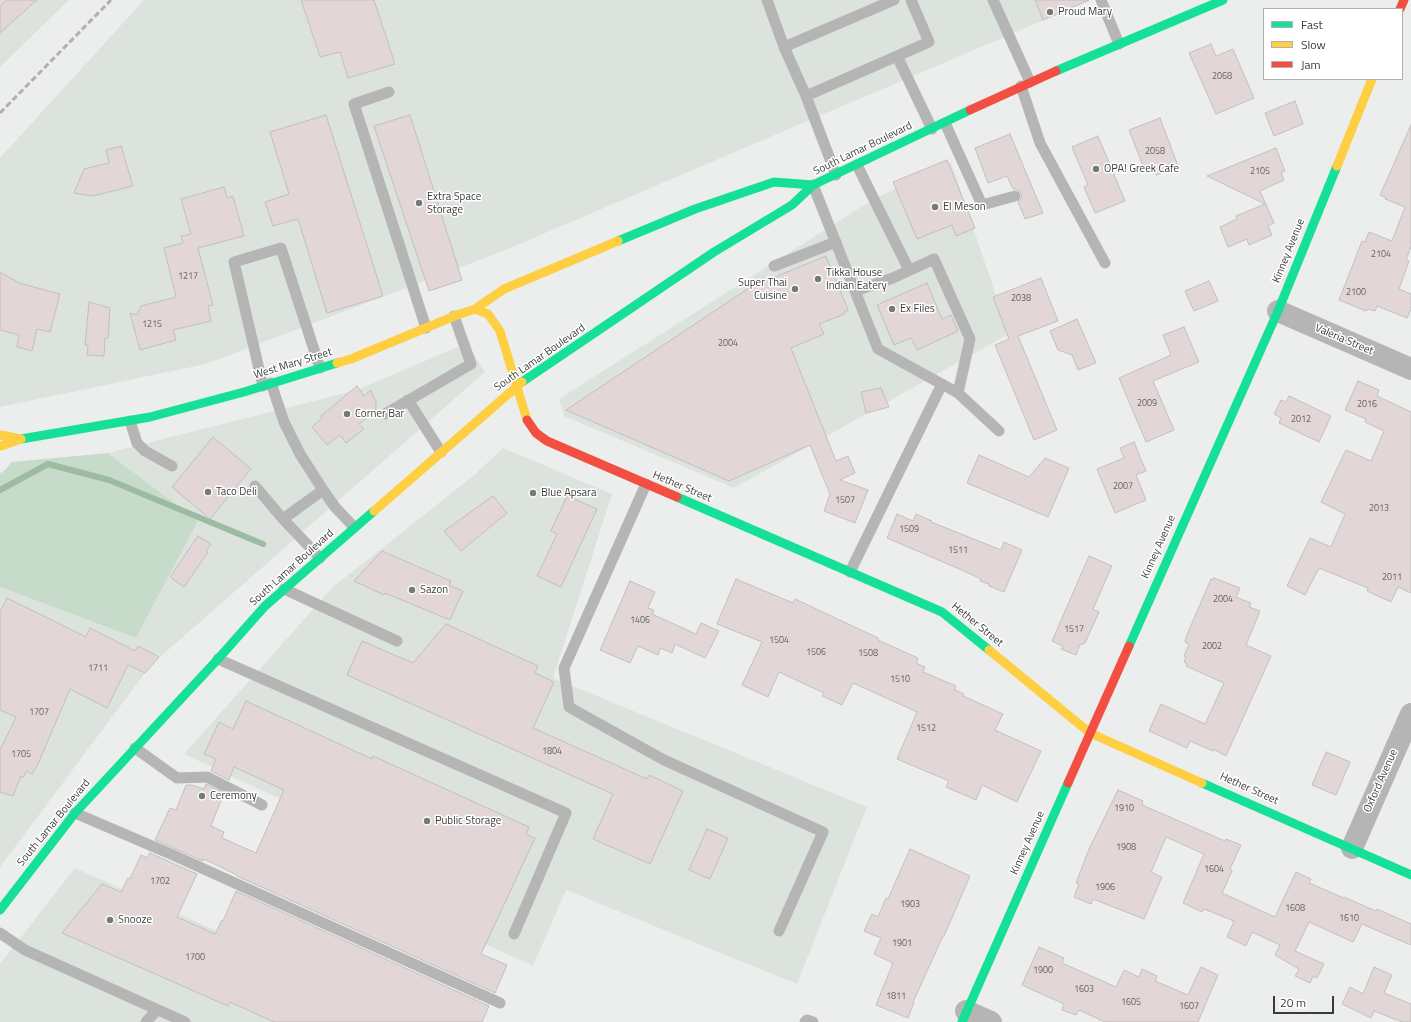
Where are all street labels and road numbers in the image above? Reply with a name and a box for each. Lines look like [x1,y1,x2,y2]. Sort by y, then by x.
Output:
street label: South Lamar Boulevard [812,119,914,179]
street label: Kinney Avenue [1270,217,1308,285]
street label: South Lamar Boulevard [492,322,588,394]
street label: Valeria Street [1313,322,1375,358]
street label: West Mary Street [252,346,334,382]
street label: Hether Street [651,469,713,505]
street label: Kinney Avenue [1139,513,1179,581]
street label: South Lamar Boulevard [247,527,337,609]
street label: Hether Street [948,600,1006,650]
street label: Oxford Avenue [1361,747,1401,815]
street label: Hether Street [1218,770,1280,808]
street label: South Lamar Boulevard [15,777,93,869]
street label: Kinney Avenue [1008,809,1048,877]

